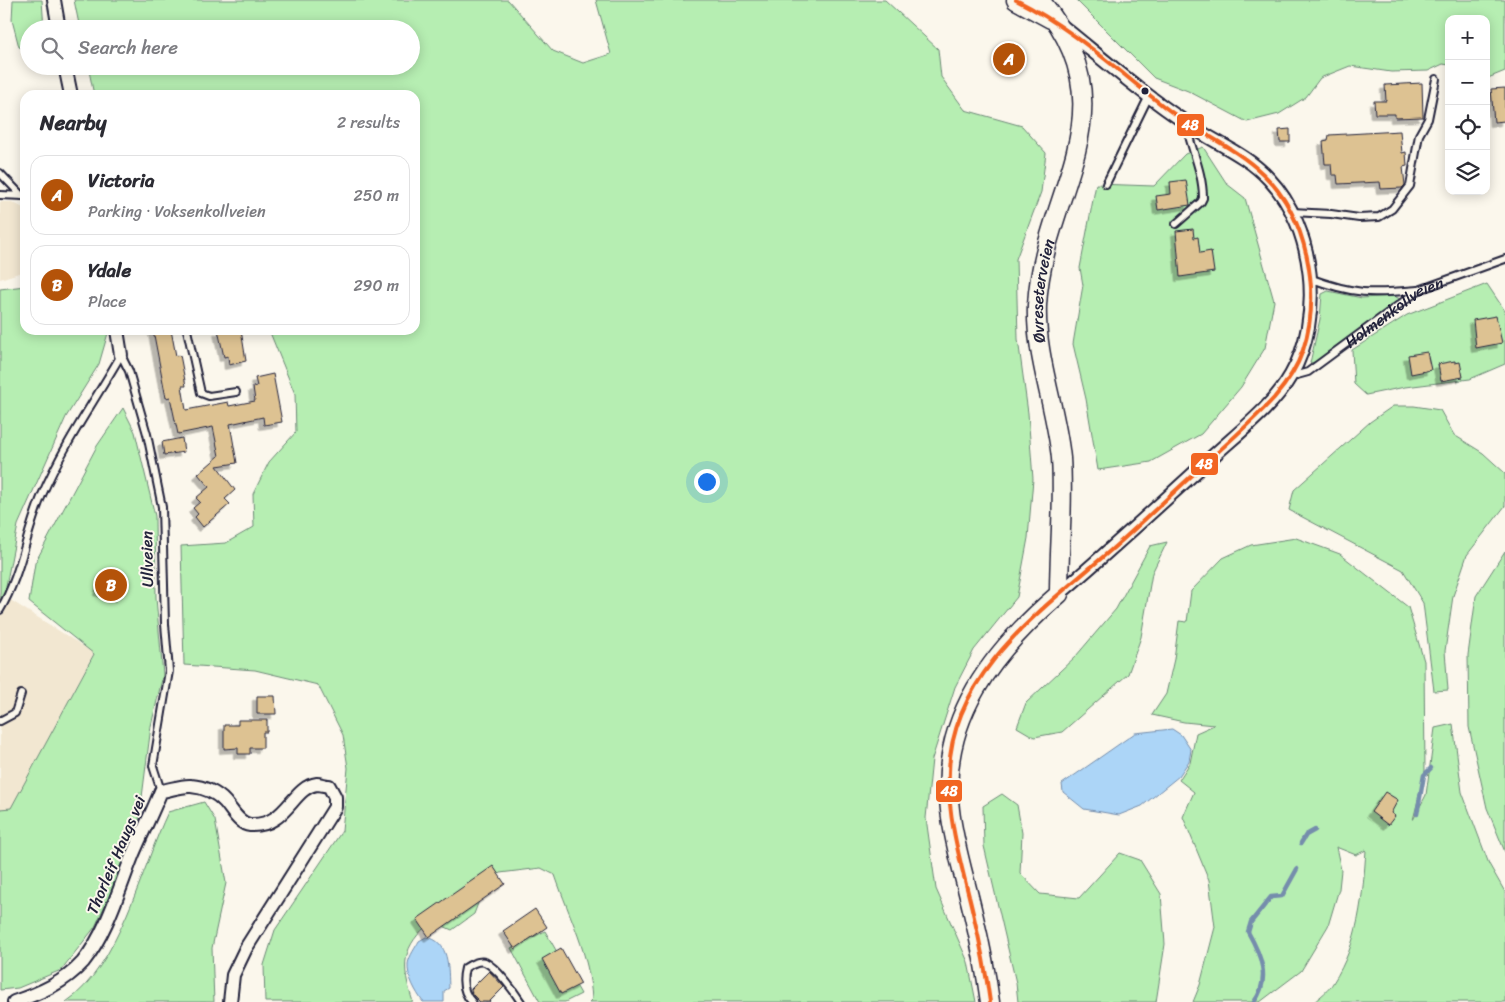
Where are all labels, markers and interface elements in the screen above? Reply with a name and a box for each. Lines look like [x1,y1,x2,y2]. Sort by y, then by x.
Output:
map controls [1445,15,1490,195]
button: + [1445,15,1490,60]
search box [20,20,420,75]
text: Search here [78,31,178,64]
icon: search [38,34,66,62]
pin: A [993,40,1025,78]
button: − [1445,60,1490,105]
unlabelled marker [1140,86,1150,96]
text: Nearby [40,104,106,142]
button: locate [1445,105,1490,150]
text: 2 results [337,108,400,137]
line badge: 48 [1176,113,1205,137]
text: 48 [1180,113,1199,138]
button: layers [1445,150,1490,195]
text: Victoria [88,164,155,197]
text: A [52,181,62,210]
text: 250 m [353,181,399,210]
text: Parking · Voksenkollveien [88,197,266,226]
street label: Øvreseterveien [1022,235,1063,345]
text: Ydale [88,254,131,287]
street label: Holmenkollveien [1338,268,1448,355]
text: B [52,271,62,300]
text: 290 m [353,271,399,300]
text: Place [88,287,127,316]
line badge: 48 [1190,452,1219,476]
text: 48 [1194,452,1213,477]
your location [694,469,720,495]
street label: Ullveien [132,530,162,587]
pin: B [95,566,127,604]
line badge: 48 [935,779,963,803]
text: 48 [939,779,958,804]
street label: Thorleif Haugs vei [78,790,154,919]

